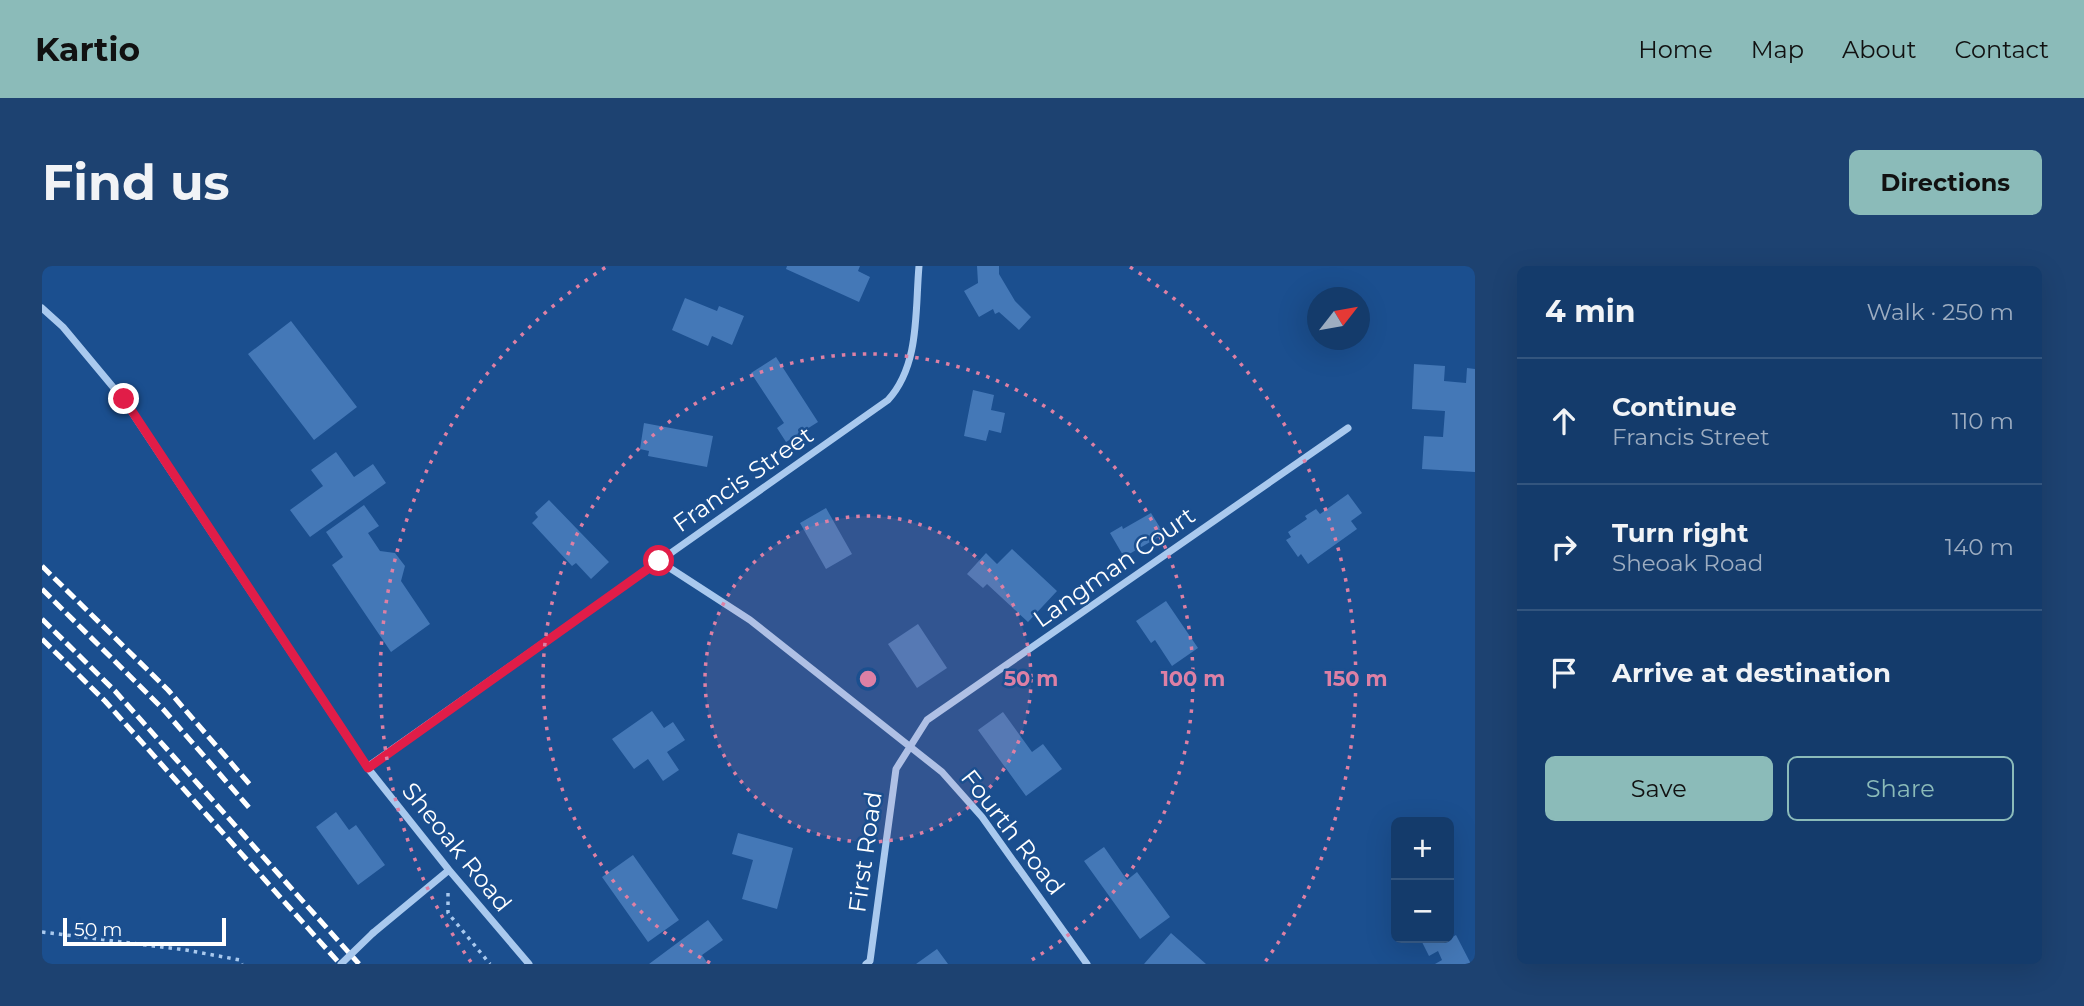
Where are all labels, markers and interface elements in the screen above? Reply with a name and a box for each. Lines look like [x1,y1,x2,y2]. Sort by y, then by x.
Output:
text: Kartio [35,29,140,69]
text: Home [1638,35,1713,64]
text: Map [1751,35,1804,64]
text: About [1842,35,1916,64]
text: Contact [1954,35,2049,64]
button: Directions [1849,150,2042,215]
text: Find us [42,153,230,212]
north arrow [1307,287,1370,350]
text: 4 min [1545,293,1635,330]
text: Walk · 250 m [1867,298,2014,326]
route end [108,383,139,414]
text: Continue [1612,391,1737,423]
icon: ahead [1545,402,1583,440]
text: 110 m [1952,407,2014,435]
street label: Francis Street [667,420,819,538]
text: Francis Street [1612,423,1769,451]
street label: Langman Court [1028,500,1201,634]
text: Turn right [1612,517,1748,549]
icon: right [1545,528,1583,566]
text: 140 m [1945,533,2014,561]
route start [643,545,674,576]
text: Sheoak Road [1612,549,1763,577]
icon: arrive [1545,654,1583,692]
text: Arrive at destination [1612,657,1891,689]
text: 50 m [1004,666,1058,691]
text: 100 m [1161,666,1225,691]
text: 150 m [1325,666,1387,691]
centre of rings [856,667,880,691]
button: Save [1545,756,1773,821]
button: Share [1787,756,2014,821]
street label: Fourth Road [955,764,1071,900]
street label: Sheoak Road [396,776,518,918]
street label: First Road [842,790,888,914]
map controls [1391,817,1454,943]
button: + [1391,817,1454,880]
button: − [1391,880,1454,943]
scale bar [63,915,226,947]
text: 50 m [74,918,122,941]

